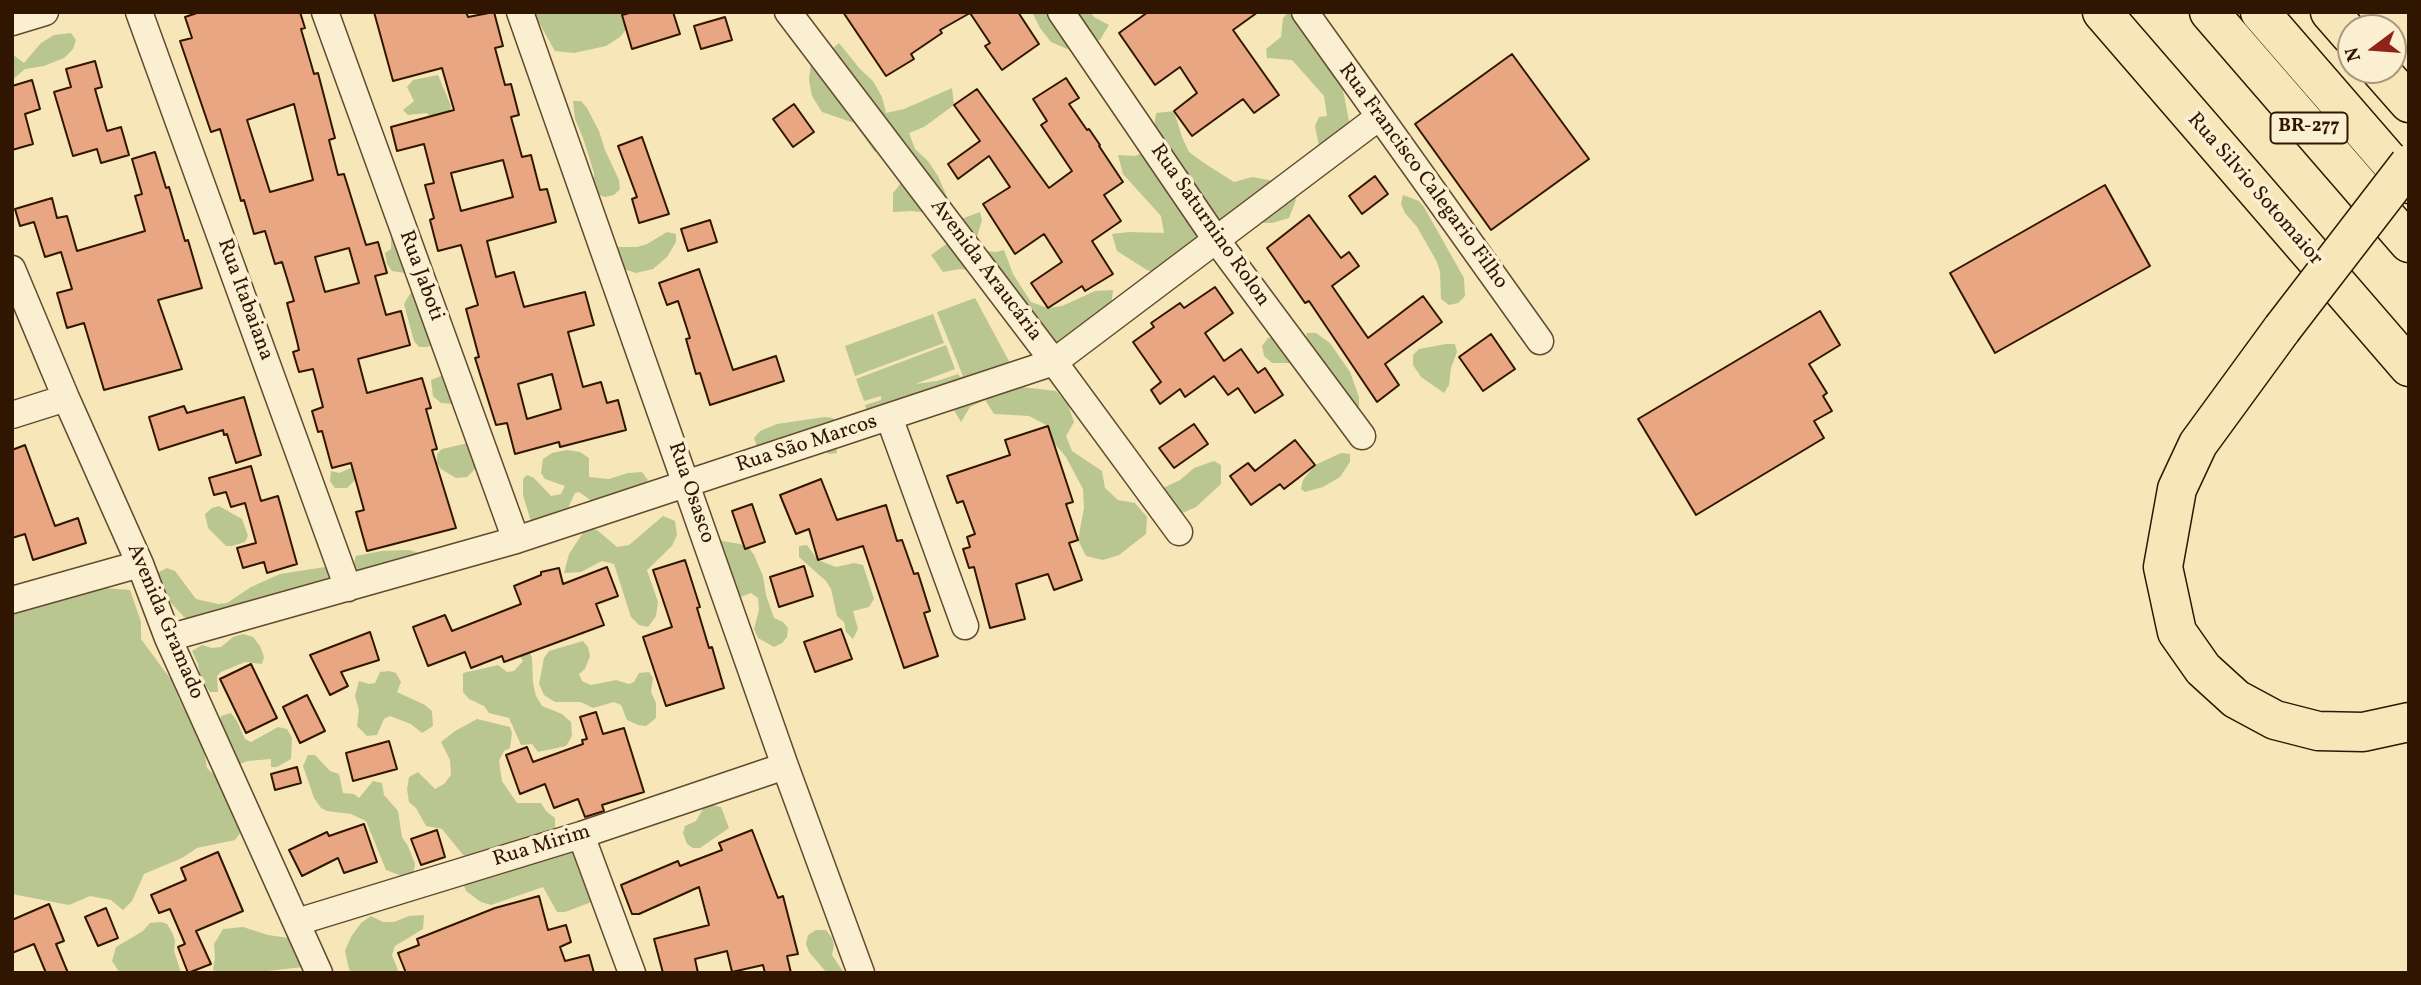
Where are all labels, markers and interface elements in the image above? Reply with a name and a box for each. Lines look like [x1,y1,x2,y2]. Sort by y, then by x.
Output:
north arrow [2337,14,2407,84]
text: N [2339,44,2368,64]
street label: Rua Francisco Calegario Filho [1332,59,1512,295]
street label: Rua Silvio Sotomaior [2181,108,2327,272]
road number: BR-277 [2270,112,2348,144]
street label: Rua Saturnino Rolon [1144,140,1274,312]
street label: Avenida Araucária [923,195,1047,347]
street label: Rua Jaboti [392,227,448,325]
street label: Rua Itabaiana [210,236,278,364]
street label: Rua São Marcos [733,410,881,480]
street label: Rua Osasco [661,439,719,547]
street label: Avenida Gramado [120,540,208,704]
street label: Rua Mirim [490,820,594,874]

